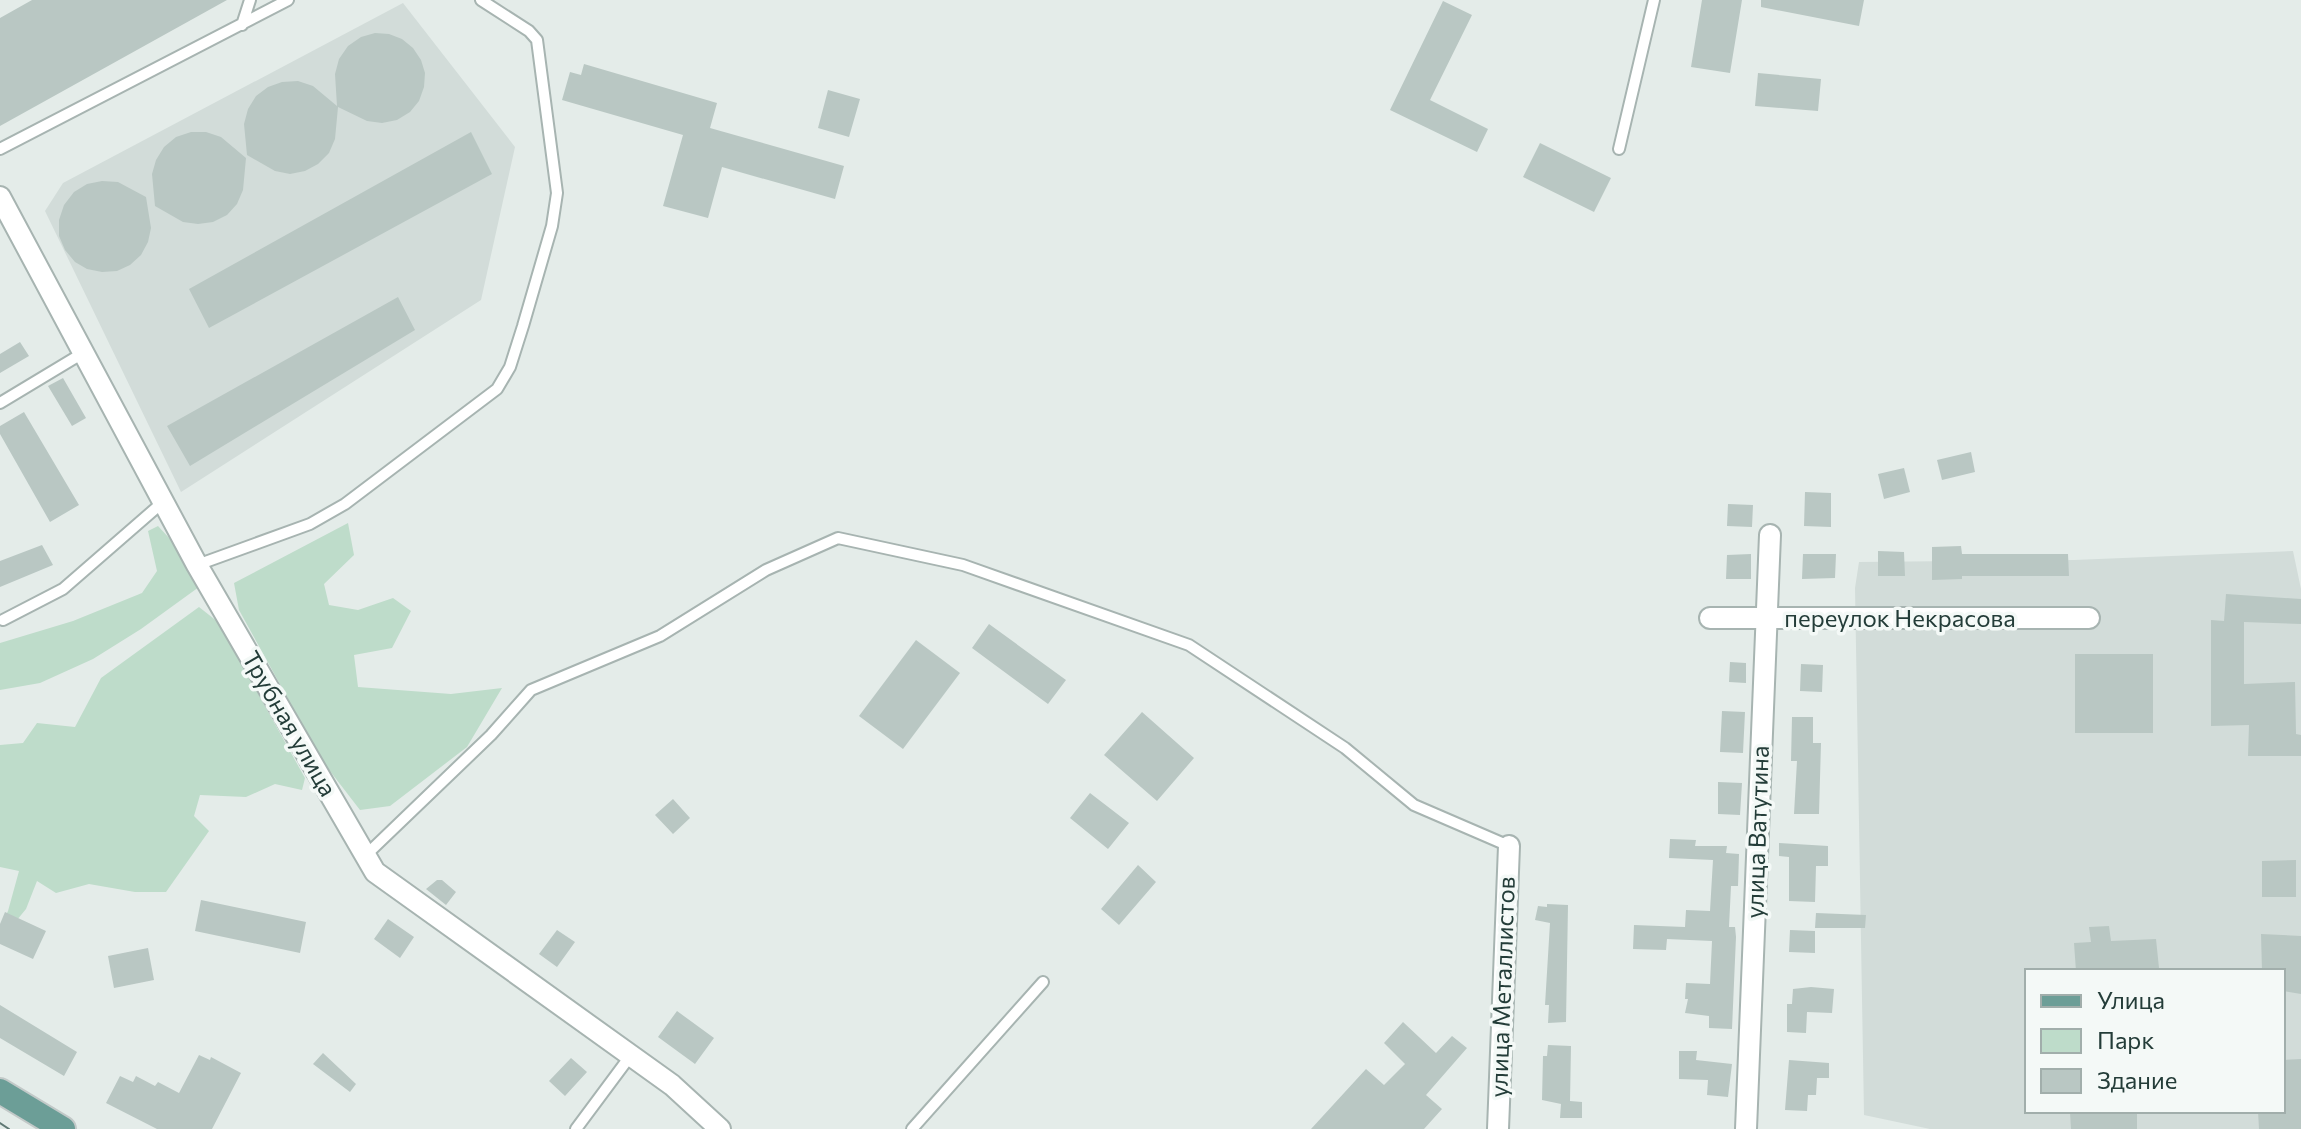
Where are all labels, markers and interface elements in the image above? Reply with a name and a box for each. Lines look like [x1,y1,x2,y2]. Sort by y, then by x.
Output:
street label: переулок Некрасова [1784,603,2016,632]
street label: Трубная улица [237,645,344,801]
street label: улица Ватутина [1739,745,1774,919]
street label: улица Металлистов [1483,876,1520,1098]
legend [2025,969,2285,1113]
text: Улица [2097,985,2165,1014]
text: Парк [2097,1025,2154,1054]
text: Здание [2097,1065,2177,1094]

